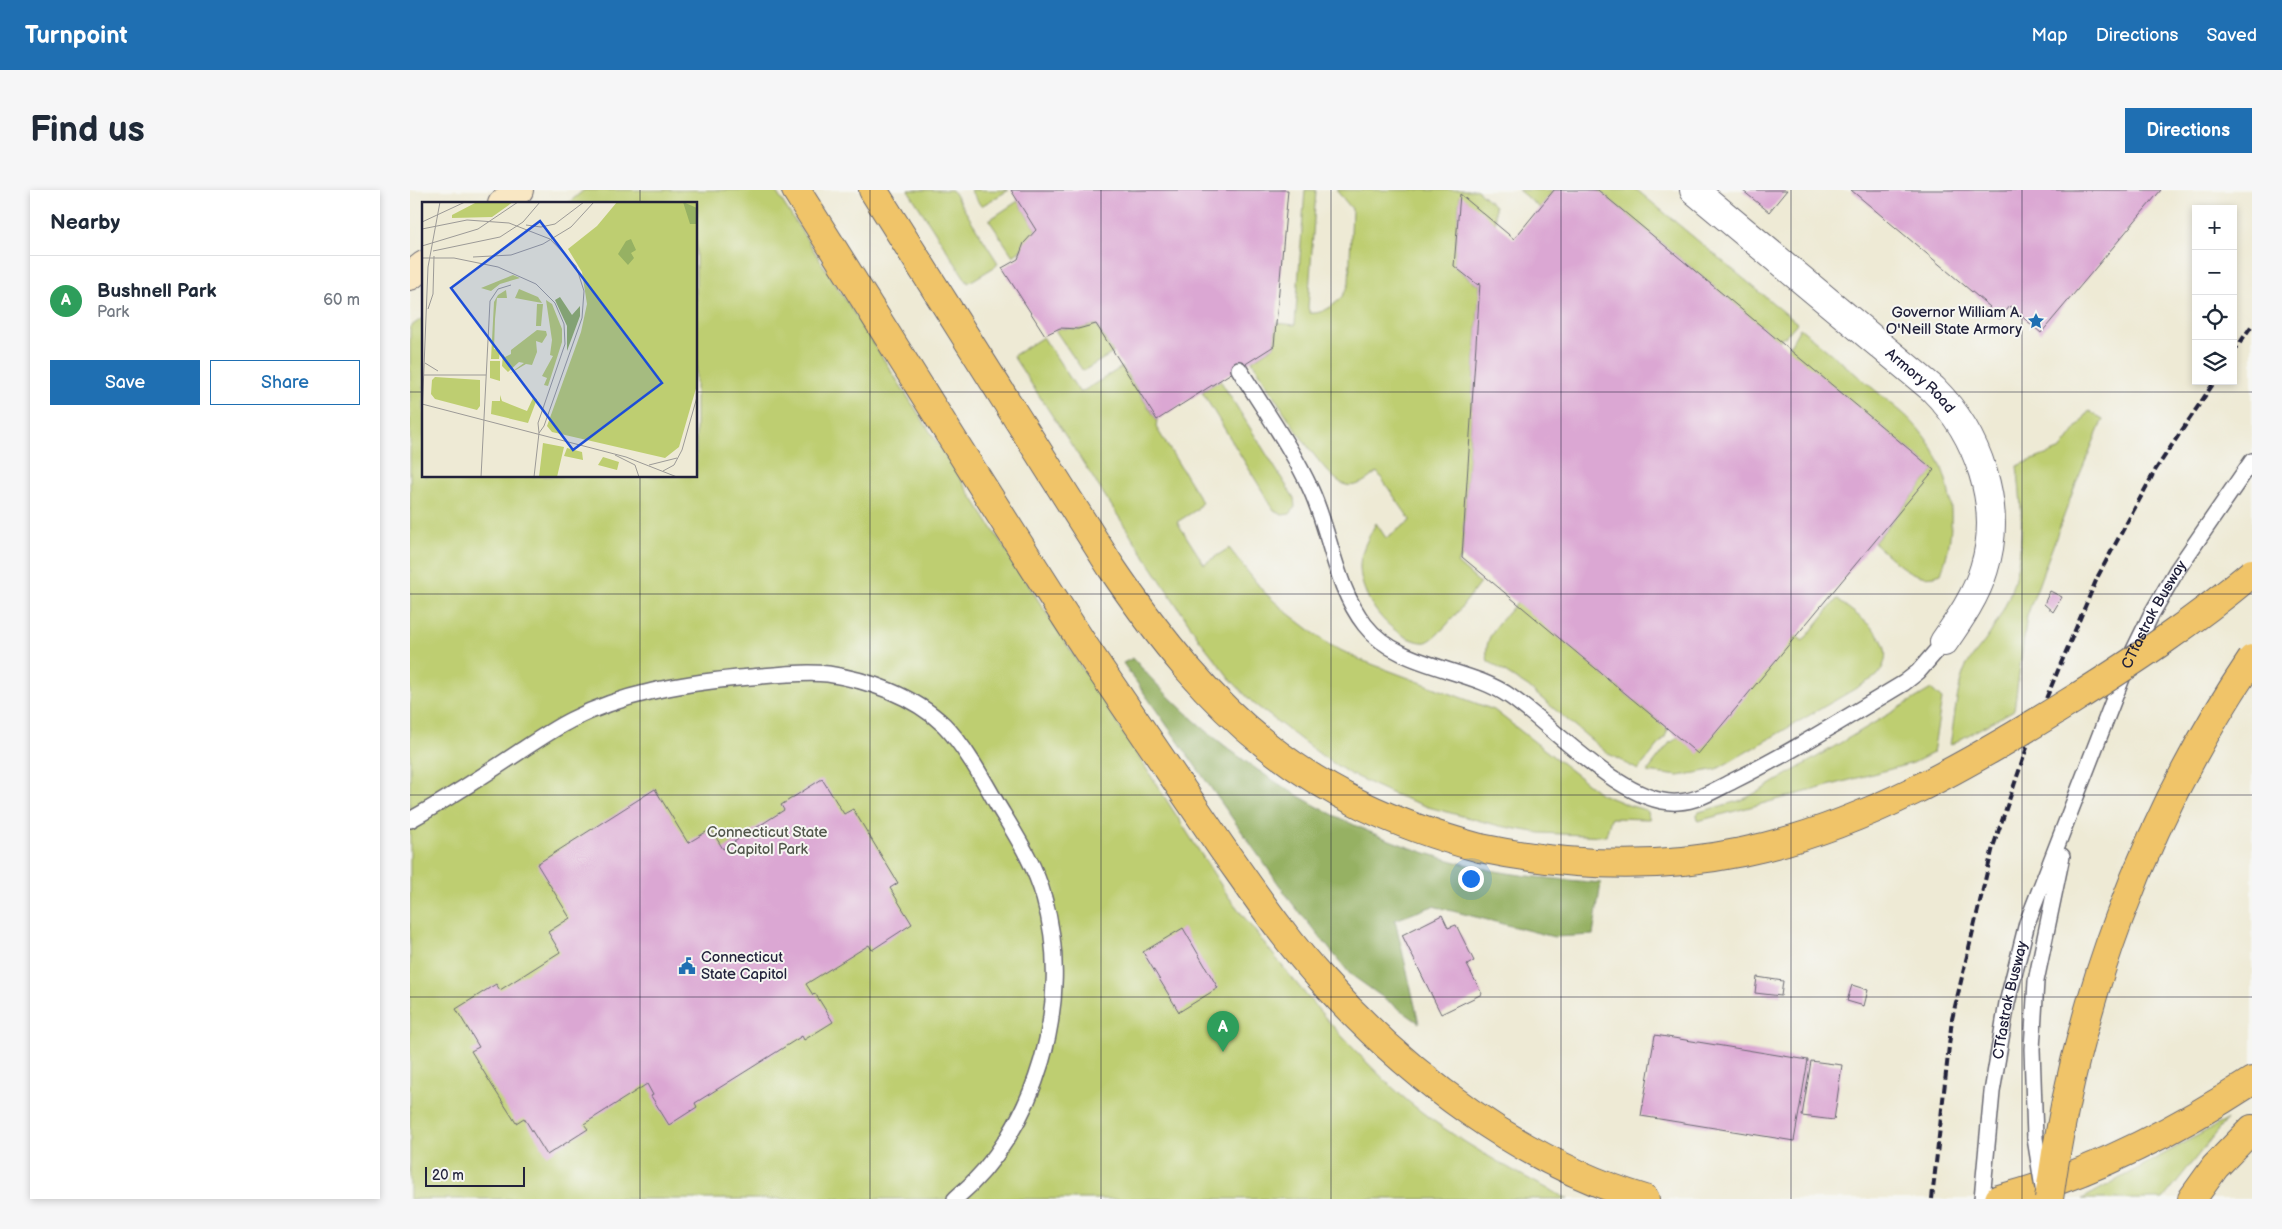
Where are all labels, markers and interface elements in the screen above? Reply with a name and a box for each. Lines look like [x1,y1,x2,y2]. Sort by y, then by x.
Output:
text: Turnpoint [25,21,128,50]
text: Map [2032,25,2068,46]
text: Directions [2096,25,2178,46]
text: Saved [2206,25,2257,46]
button: Directions [2125,108,2252,153]
text: Find us [30,109,145,152]
inset map [422,202,698,478]
map controls [2192,205,2237,385]
button: + [2192,205,2237,250]
text: Nearby [50,210,120,235]
button: − [2192,250,2237,295]
text: Bushnell Park [97,280,216,303]
text: A [61,291,71,310]
text: 60 m [323,291,360,310]
button: locate [2192,295,2237,340]
text: Park [97,303,129,322]
place label: Governor William A. O'Neill State Armory [1886,303,2022,339]
place icon: Governor William A. O'Neill State Armory [2026,311,2046,331]
button: layers [2192,340,2237,385]
street label: Armory Road [1882,344,1959,417]
button: Save [50,360,200,405]
button: Share [210,360,360,405]
street label: CTfastrak Busway [2117,556,2191,671]
park label: Connecticut State Capitol Park [707,823,827,859]
your location [1458,866,1484,892]
street label: CTfastrak Busway [1988,939,2032,1061]
place label: Connecticut State Capitol [701,948,787,984]
public building icon: Connecticut State Capitol [677,956,697,976]
pin: A [1207,1011,1239,1052]
scale bar [425,1164,525,1187]
text: 20 m [432,1167,464,1184]

